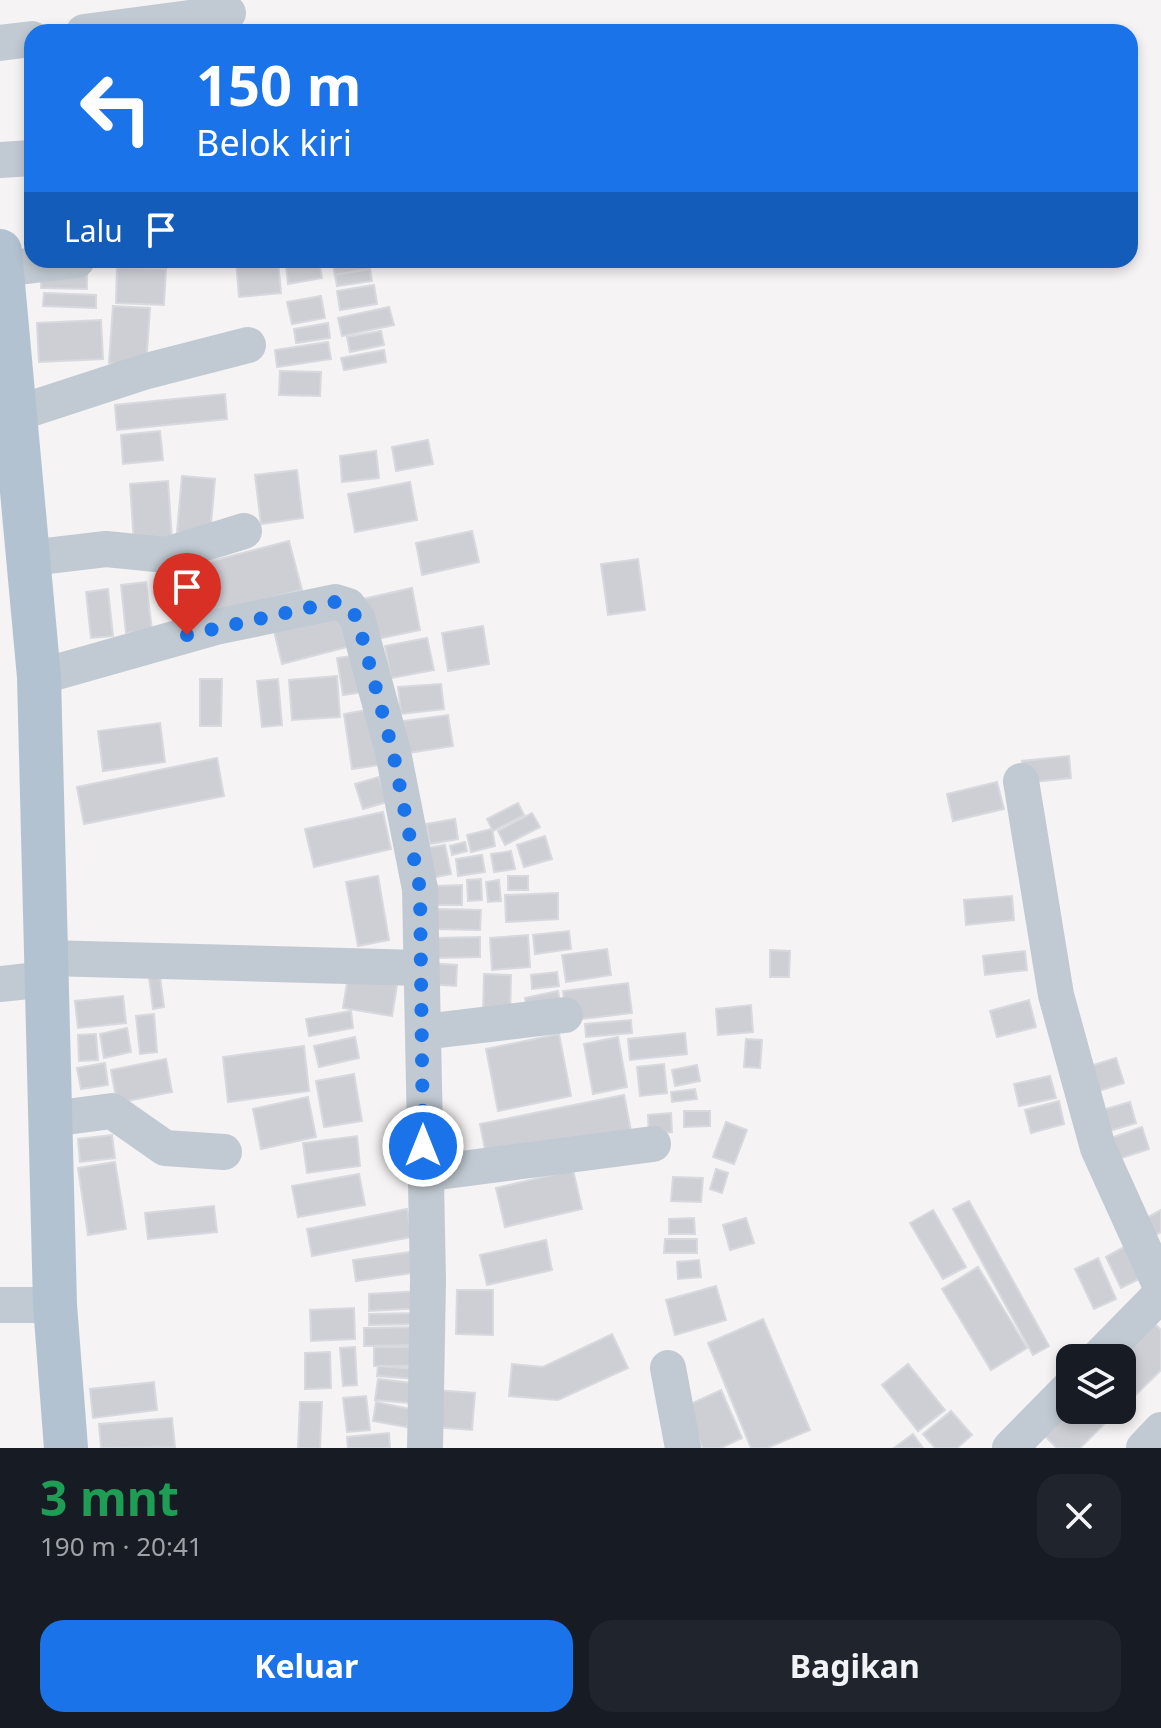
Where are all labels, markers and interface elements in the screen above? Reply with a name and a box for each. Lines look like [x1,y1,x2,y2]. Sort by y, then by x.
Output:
text: 150 m [196,46,361,122]
icon: left [64,56,168,160]
text: Belok kiri [196,118,352,167]
icon: arrive [139,208,183,252]
text: Lalu [64,210,123,251]
pin [153,553,221,635]
icon: arrive [165,565,209,609]
position arrow [381,1104,465,1188]
map controls [1056,1344,1136,1424]
button: layers [1056,1344,1136,1424]
text: 3 mnt [40,1465,179,1530]
button: close [1037,1474,1121,1558]
text: 190 m · 20:41 [40,1528,203,1564]
button: Keluar [40,1620,573,1712]
button: Bagikan [589,1620,1121,1712]

